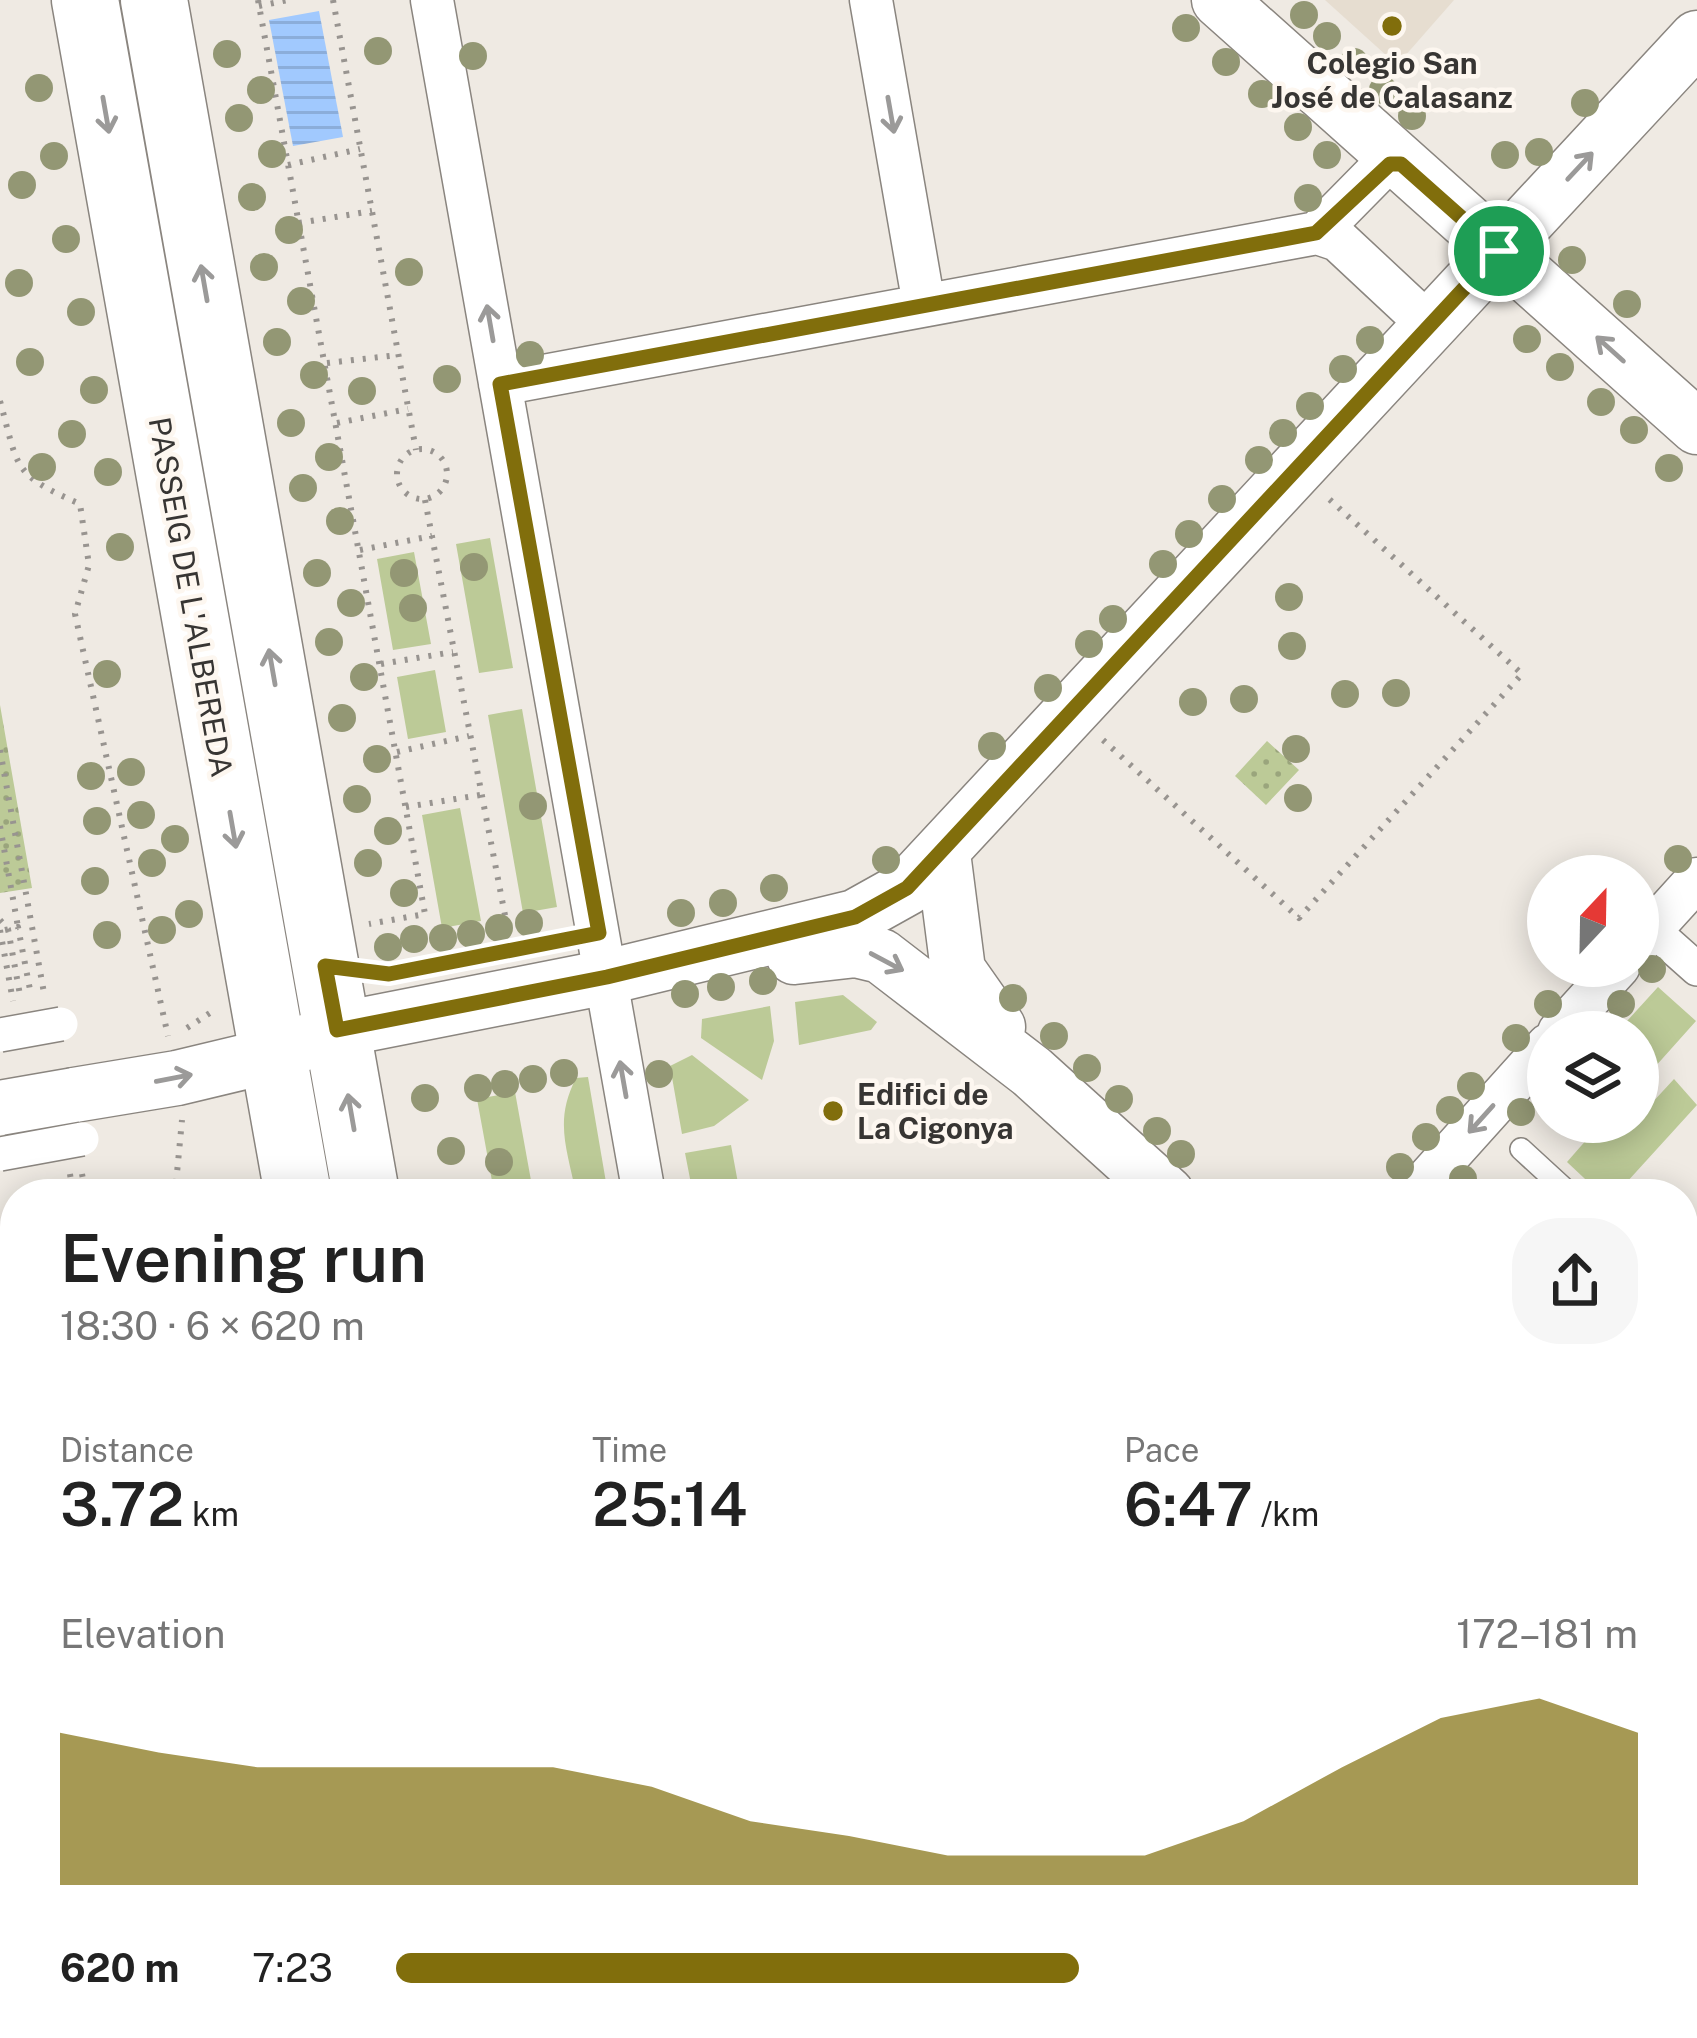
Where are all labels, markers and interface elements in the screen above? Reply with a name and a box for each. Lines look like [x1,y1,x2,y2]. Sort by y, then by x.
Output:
marker: Colegio San José de Calasanz [1379,13,1405,39]
place label: Colegio San José de Calasanz [1271,45,1513,115]
one-way arrow [95,95,118,134]
one-way arrow [881,95,904,134]
one-way arrow [1565,152,1593,182]
pin [1448,200,1550,302]
icon: arrive [1466,218,1532,284]
one-way arrow [192,264,214,303]
one-way arrow [477,304,500,343]
one-way arrow [1595,336,1625,363]
street label: PASSEIG DE L'ALBEREDA [142,414,240,780]
one-way arrow [260,648,282,687]
one-way arrow [223,810,245,849]
north arrow [1527,855,1659,987]
map controls [1527,855,1659,1143]
one-way arrow [869,952,905,975]
button: layers [1527,1011,1659,1143]
one-way arrow [611,1060,634,1099]
one-way arrow [154,1066,193,1088]
place label: Edifici de La Cigonya [857,1076,1014,1146]
one-way arrow [339,1093,362,1132]
marker: Edifici de La Cigonya [820,1098,846,1124]
one-way arrow [1468,1104,1495,1134]
button: share [1512,1218,1638,1344]
text: Evening run [60,1219,427,1297]
text: 18:30 · 6 × 620 m [60,1303,365,1349]
text: Distance [60,1431,194,1469]
text: Time [592,1431,667,1469]
text: Pace [1124,1431,1199,1469]
text: 3.72 [60,1469,184,1540]
text: 25:14 [592,1469,747,1540]
text: 6:47 [1124,1469,1253,1540]
text: km [184,1495,239,1533]
text: /km [1253,1495,1319,1533]
text: Elevation [60,1611,226,1657]
text: 172–181 m [1456,1611,1638,1657]
text: 620 m [60,1945,179,1991]
text: 7:23 [252,1945,333,1991]

